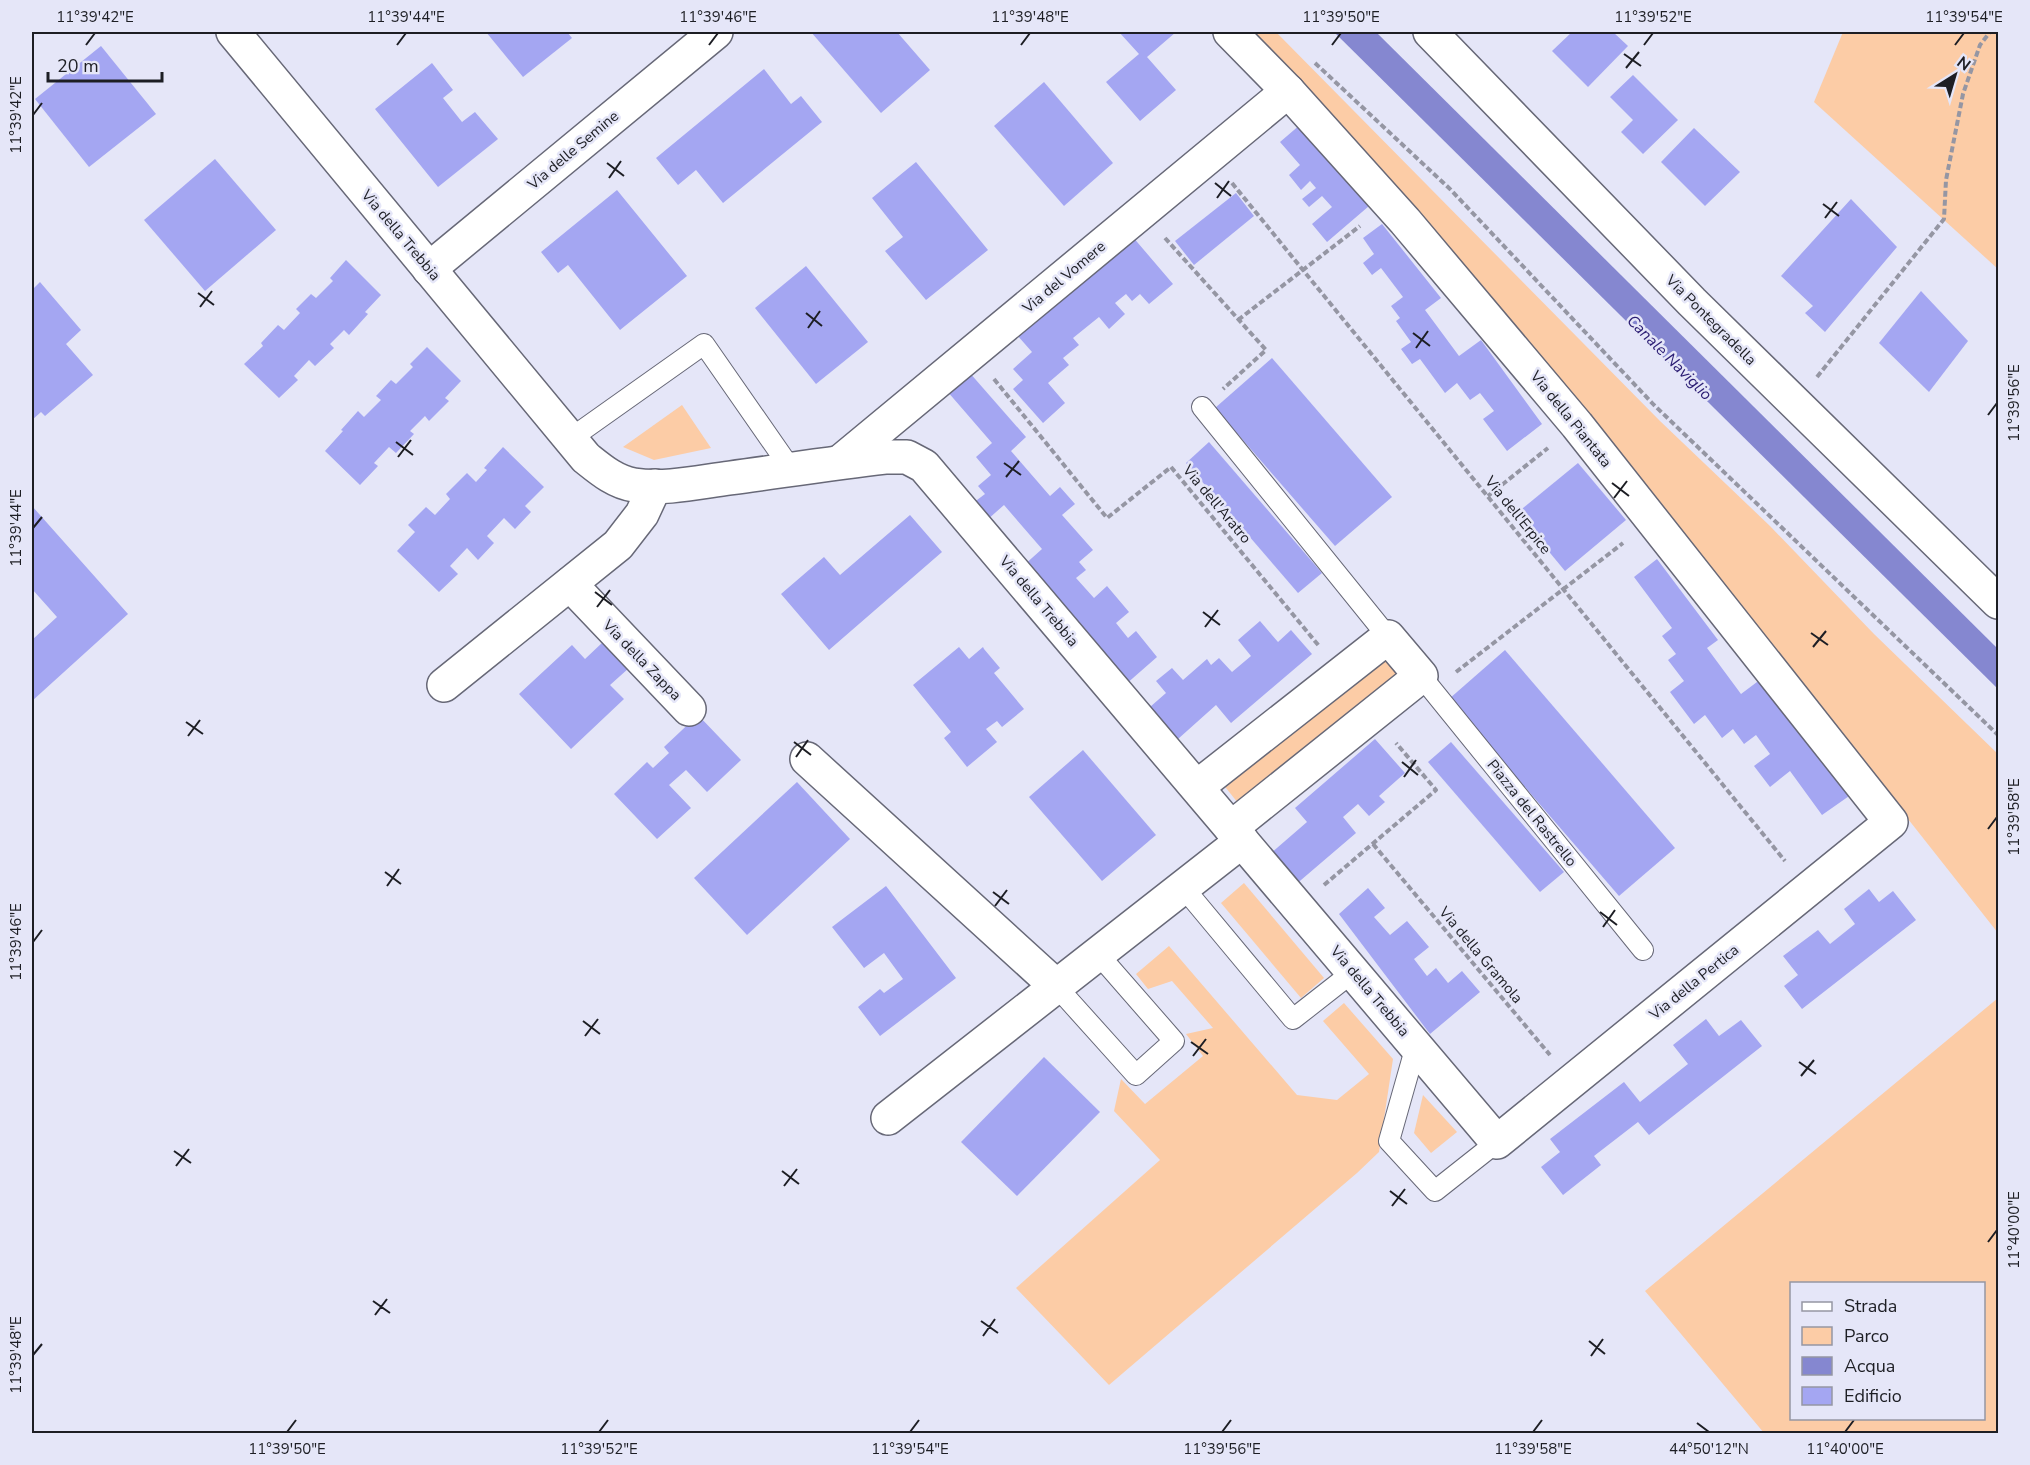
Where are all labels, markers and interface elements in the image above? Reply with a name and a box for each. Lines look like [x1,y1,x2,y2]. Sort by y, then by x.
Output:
text: 11°39'42"E [56,7,134,27]
text: 11°39'44"E [367,7,445,27]
text: 11°39'46"E [679,7,757,27]
text: 11°39'48"E [991,7,1069,27]
text: 11°39'50"E [1302,7,1380,27]
text: 11°39'52"E [1614,7,1692,27]
text: 11°39'54"E [1925,7,2003,27]
scale bar [48,45,162,83]
north arrow [1925,45,1985,105]
text: N [1952,51,1975,76]
text: 20 m [57,54,99,78]
text: 11°39'42"E [6,76,26,154]
street label: Via delle Semine [523,106,623,195]
street label: Via della Trebbia [356,184,445,285]
street label: Via del Vomere [1018,236,1110,318]
street label: Via Pontegradella [1661,270,1761,370]
water label: Canale Naviglio [1622,310,1717,405]
text: 11°39'56"E [2004,364,2024,442]
street label: Via della Piantata [1525,366,1616,471]
street label: Via dell'Aratro [1178,460,1256,548]
street label: Via dell'Erpice [1480,471,1556,558]
text: 11°39'44"E [6,489,26,567]
street label: Via della Trebbia [994,550,1083,651]
street label: Via della Zappa [598,615,686,705]
street label: Piazza del Rastrello [1483,755,1581,871]
text: 11°39'58"E [2004,778,2024,856]
street label: Via della Gramola [1434,902,1527,1008]
text: 11°39'46"E [6,903,26,981]
street label: Via della Trebbia [1325,940,1414,1041]
street label: Via della Pertica [1644,940,1743,1025]
text: 11°40'00"E [2004,1191,2024,1269]
legend [1790,1282,1985,1420]
text: Strada [1844,1294,1897,1318]
text: 11°39'48"E [6,1316,26,1394]
text: Parco [1844,1324,1889,1348]
text: Acqua [1844,1354,1895,1378]
text: Edificio [1844,1384,1902,1408]
text: 11°39'50"E [248,1439,326,1459]
text: 11°39'52"E [560,1439,638,1459]
text: 11°39'54"E [871,1439,949,1459]
text: 11°39'56"E [1183,1439,1261,1459]
text: 11°39'58"E [1494,1439,1572,1459]
text: 44°50'12"N [1669,1439,1749,1459]
text: 11°40'00"E [1806,1439,1884,1459]

